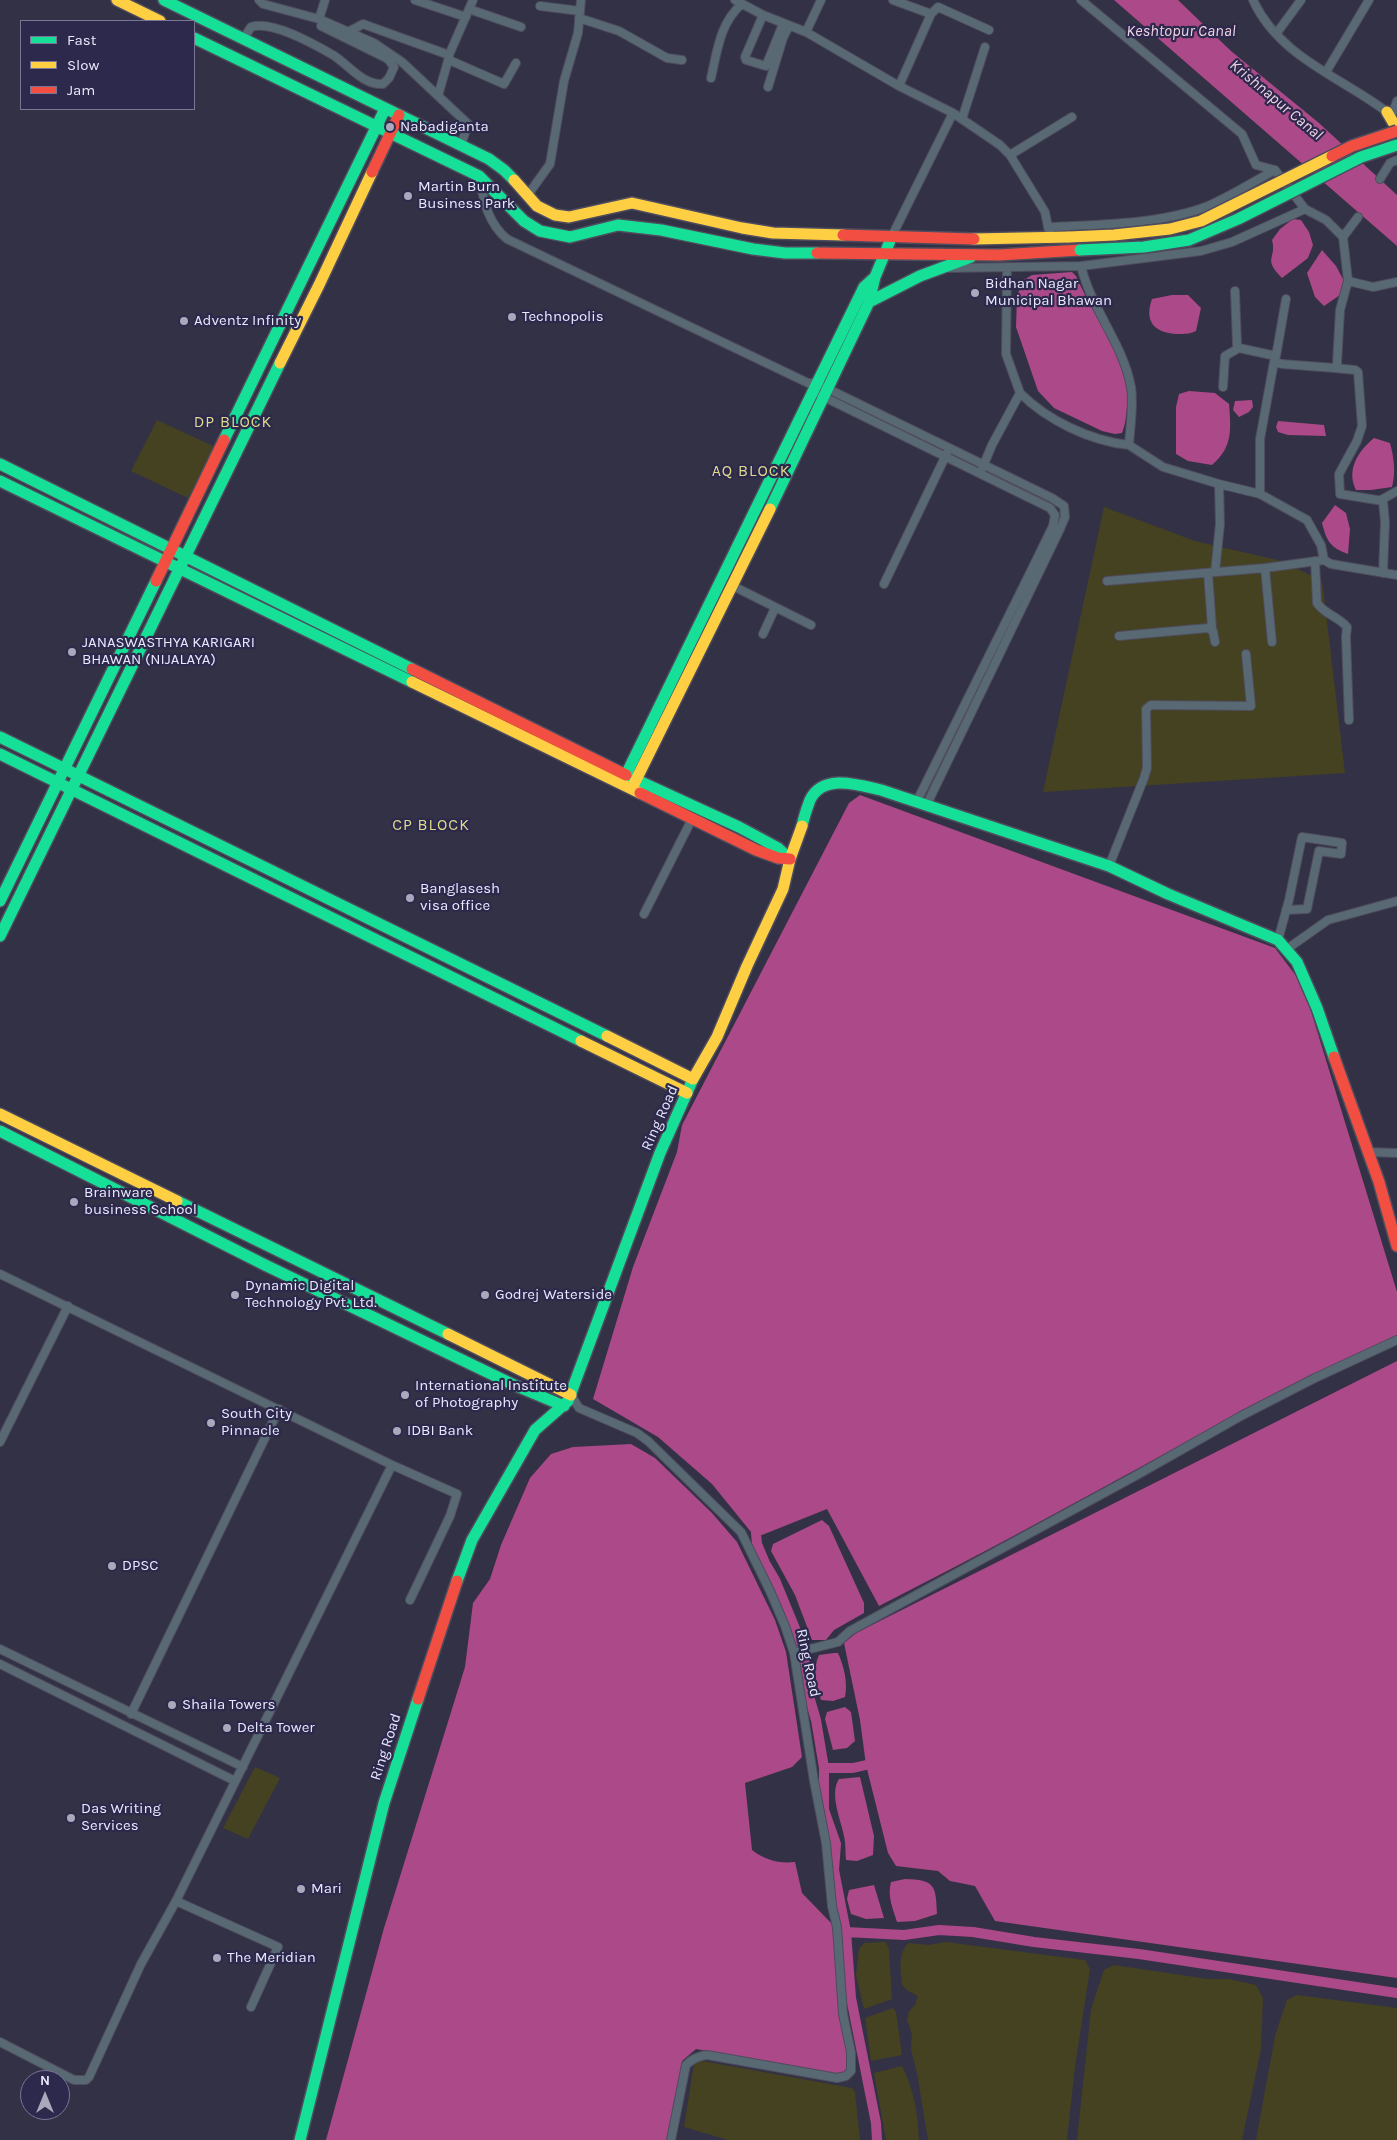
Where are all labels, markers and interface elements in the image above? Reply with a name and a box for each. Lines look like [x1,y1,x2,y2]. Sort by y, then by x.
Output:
legend [20,20,195,110]
water label: Keshtopur Canal [1126,21,1236,41]
text: Fast [67,31,96,49]
text: Slow [67,56,99,74]
water label: Krishnapur Canal [1226,56,1326,144]
text: Jam [67,81,95,99]
place label: Nabadiganta [400,118,489,136]
marker: Nabadiganta [384,121,396,133]
place label: Martin Burn Business Park [418,178,515,213]
marker: Martin Burn Business Park [402,190,414,202]
place label: Bidhan Nagar Municipal Bhawan [985,275,1112,310]
marker: Bidhan Nagar Municipal Bhawan [969,287,981,299]
place label: Technopolis [522,308,604,326]
marker: Technopolis [506,311,518,323]
place label: Adventz Infinity [194,312,301,330]
marker: Adventz Infinity [178,315,190,327]
district label: DP BLOCK [193,412,273,432]
district label: AQ BLOCK [711,461,791,481]
place label: JANASWASTHYA KARIGARI BHAWAN (NIJALAYA) [82,634,255,669]
marker: JANASWASTHYA KARIGARI BHAWAN (NIJALAYA) [66,646,78,658]
district label: CP BLOCK [391,815,471,835]
place label: Banglasesh visa office [420,880,500,915]
marker: Banglasesh visa office [404,892,416,904]
street label: Ring Road [638,1083,682,1153]
place label: Brainware business School [84,1184,197,1219]
marker: Brainware business School [68,1196,80,1208]
place label: Dynamic Digital Technology Pvt. Ltd. [245,1277,377,1312]
place label: Godrej Waterside [495,1286,612,1304]
marker: Dynamic Digital Technology Pvt. Ltd. [229,1289,241,1301]
marker: Godrej Waterside [479,1289,491,1301]
place label: International Institute of Photography [415,1377,567,1412]
marker: International Institute of Photography [399,1389,411,1401]
place label: South City Pinnacle [221,1405,292,1440]
marker: South City Pinnacle [205,1417,217,1429]
place label: IDBI Bank [407,1422,473,1440]
marker: IDBI Bank [391,1425,403,1437]
place label: DPSC [122,1557,158,1575]
marker: DPSC [106,1560,118,1572]
street label: Ring Road [792,1627,824,1699]
place label: Shaila Towers [182,1696,275,1714]
marker: Shaila Towers [166,1699,178,1711]
street label: Ring Road [367,1711,405,1783]
place label: Delta Tower [237,1719,315,1737]
marker: Delta Tower [221,1722,233,1734]
place label: Das Writing Services [81,1800,161,1835]
marker: Das Writing Services [65,1812,77,1824]
place label: Mari [311,1880,342,1898]
marker: Mari [295,1883,307,1895]
place label: The Meridian [227,1949,316,1967]
marker: The Meridian [211,1952,223,1964]
north arrow [20,2070,70,2120]
text: N [40,2072,50,2089]

